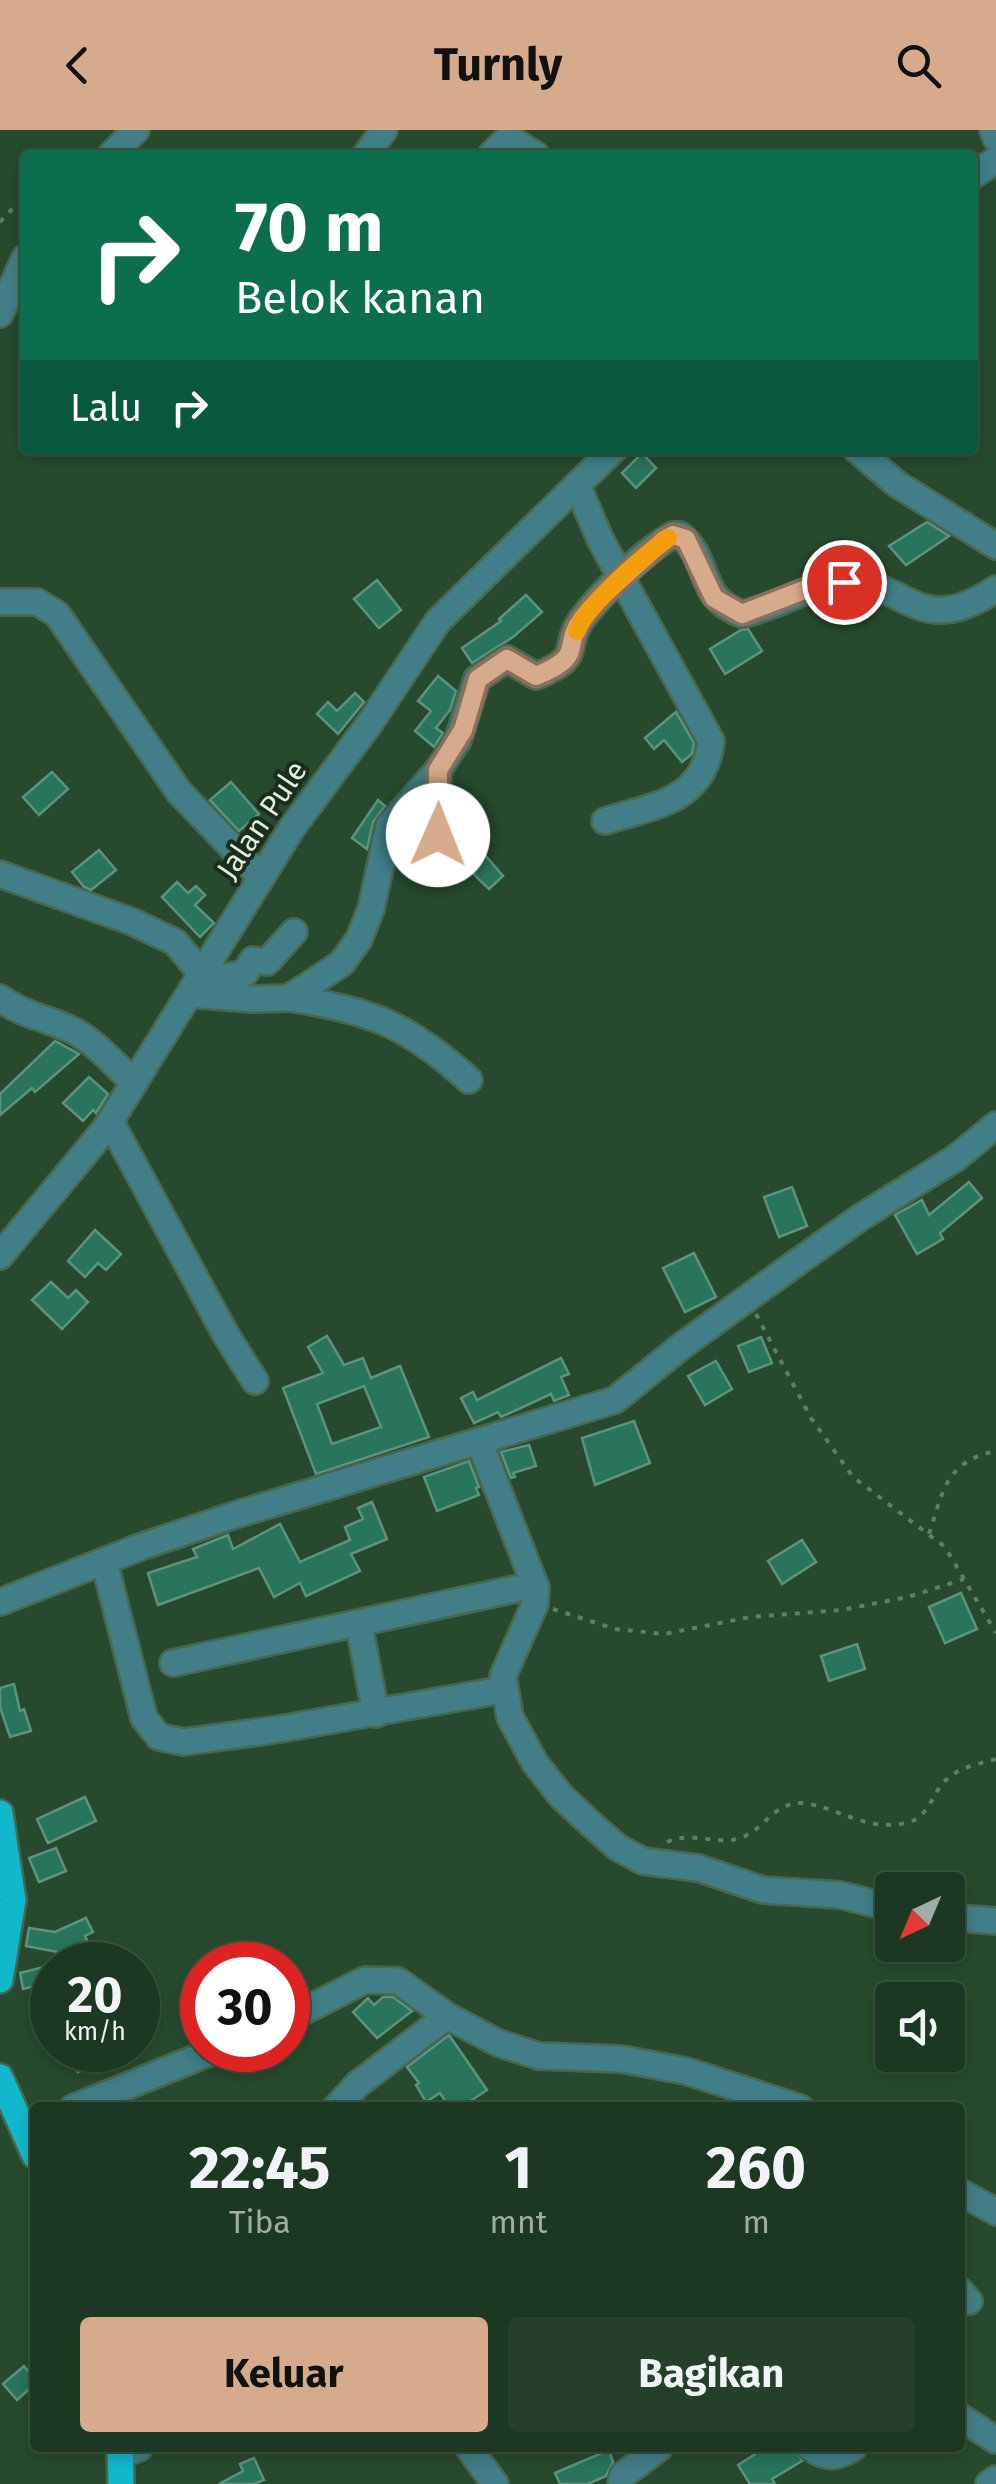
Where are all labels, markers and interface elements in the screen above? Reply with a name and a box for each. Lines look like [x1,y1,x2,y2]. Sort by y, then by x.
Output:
icon: back [50,38,105,93]
text: Turnly [434,38,562,92]
icon: search [891,38,946,93]
text: 70 m [235,186,384,270]
icon: right [70,190,200,320]
text: Belok kanan [235,271,485,325]
icon: right [162,380,217,435]
text: Lalu [70,385,142,431]
pin [802,540,887,625]
icon: arrive [817,555,872,610]
street label: Jalan Pule [209,754,315,886]
position arrow [386,783,490,887]
north arrow [875,1872,965,1962]
map controls [875,1872,965,2072]
speed limit sign: 30 [180,1942,310,2072]
text: 20 [67,1965,123,2025]
button: sound [875,1982,965,2072]
text: km/h [64,2017,126,2047]
text: 22:45 [189,2132,331,2204]
text: 1 [504,2132,532,2204]
text: 260 [706,2132,806,2204]
text: Tiba [229,2203,291,2241]
text: mnt [489,2203,547,2241]
text: m [742,2203,770,2241]
button: Keluar [80,2317,488,2432]
button: Bagikan [508,2317,915,2432]

